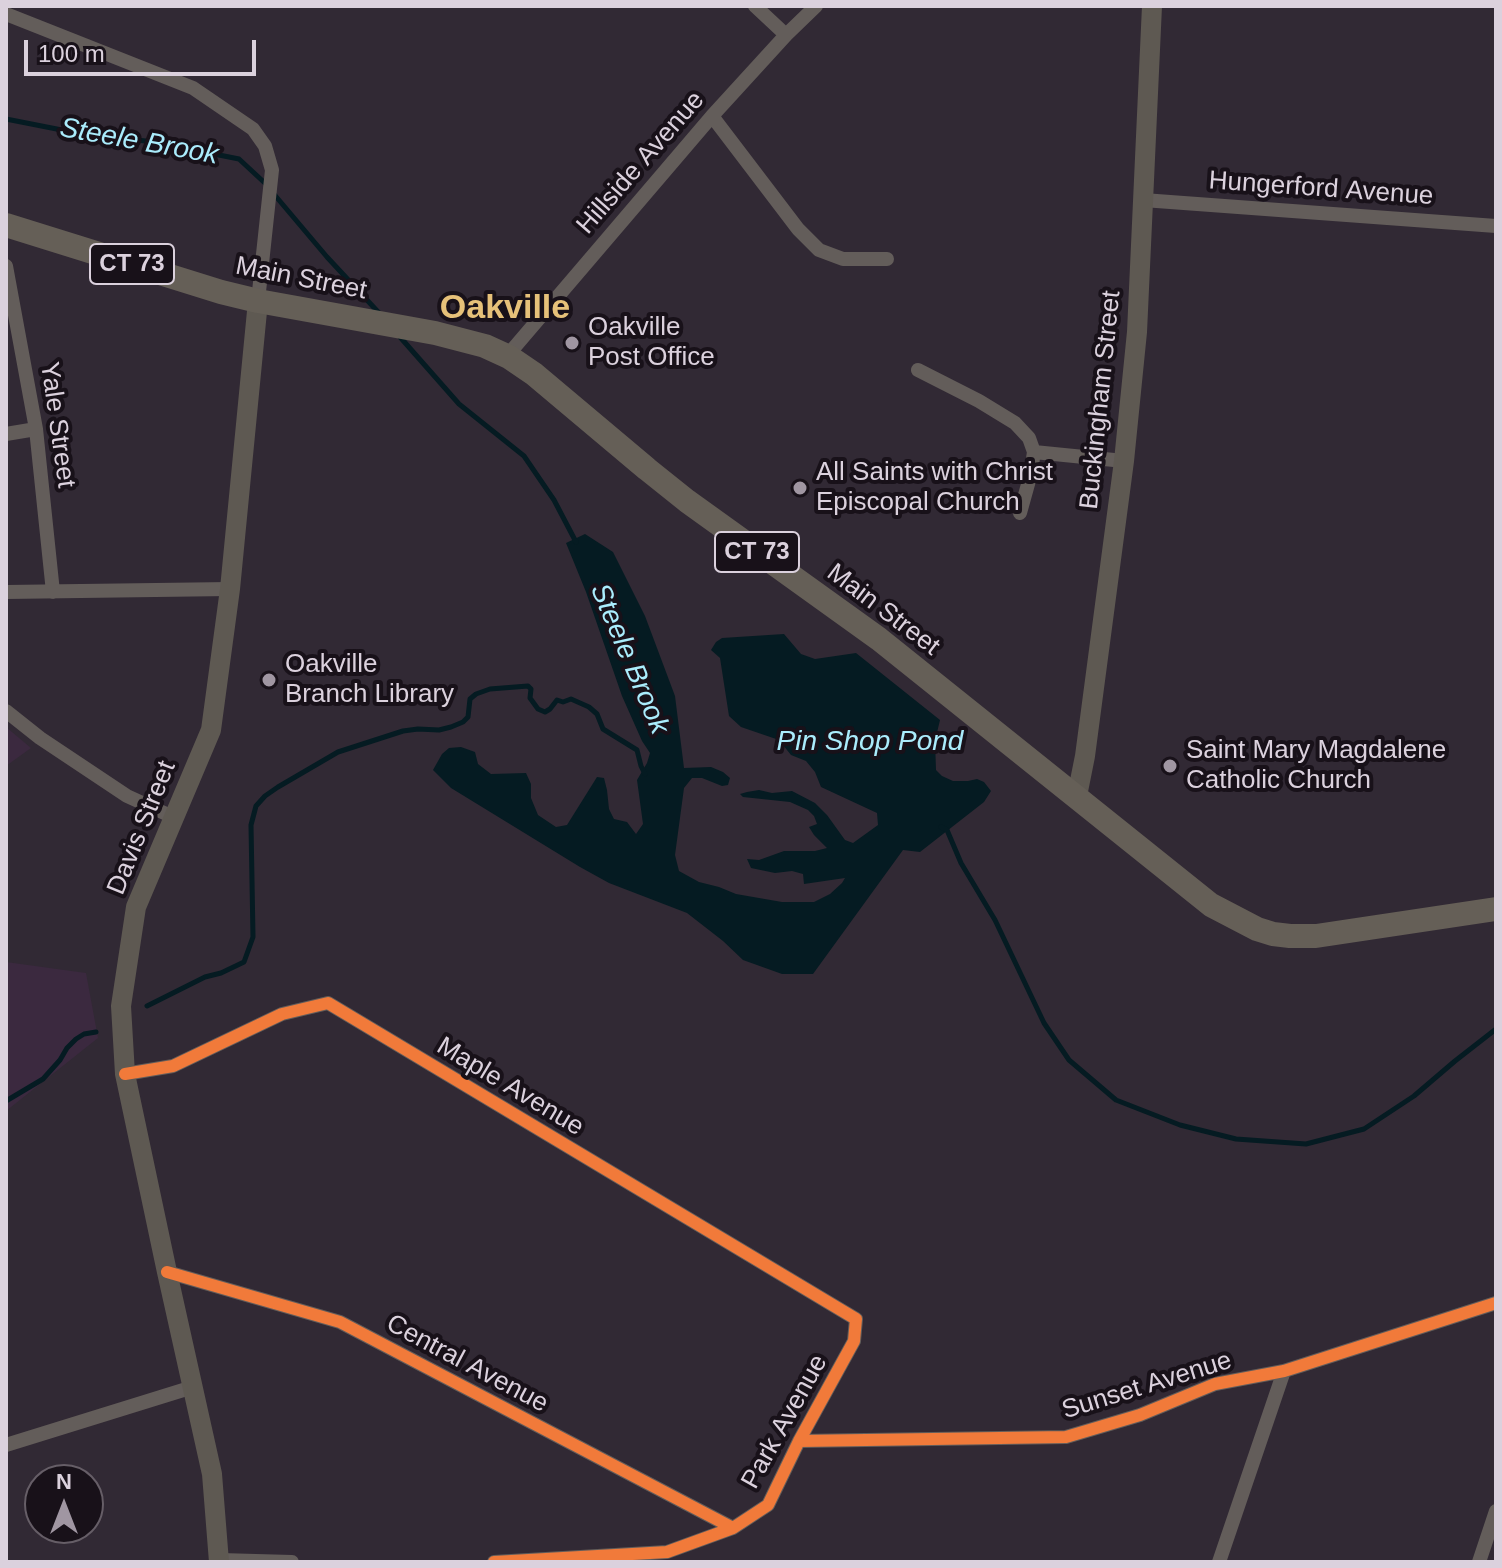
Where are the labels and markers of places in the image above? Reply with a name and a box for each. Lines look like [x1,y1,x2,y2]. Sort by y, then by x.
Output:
place label: Oakville Post Office [588,312,715,374]
marker: Oakville Post Office [563,334,581,352]
place label: All Saints with Christ Episcopal Church [816,457,1053,518]
marker: All Saints with Christ Episcopal Church [791,479,809,497]
place label: Oakville Branch Library [285,649,454,710]
marker: Oakville Branch Library [260,671,278,689]
place label: Saint Mary Magdalene Catholic Church [1186,735,1446,796]
marker: Saint Mary Magdalene Catholic Church [1161,757,1179,775]

